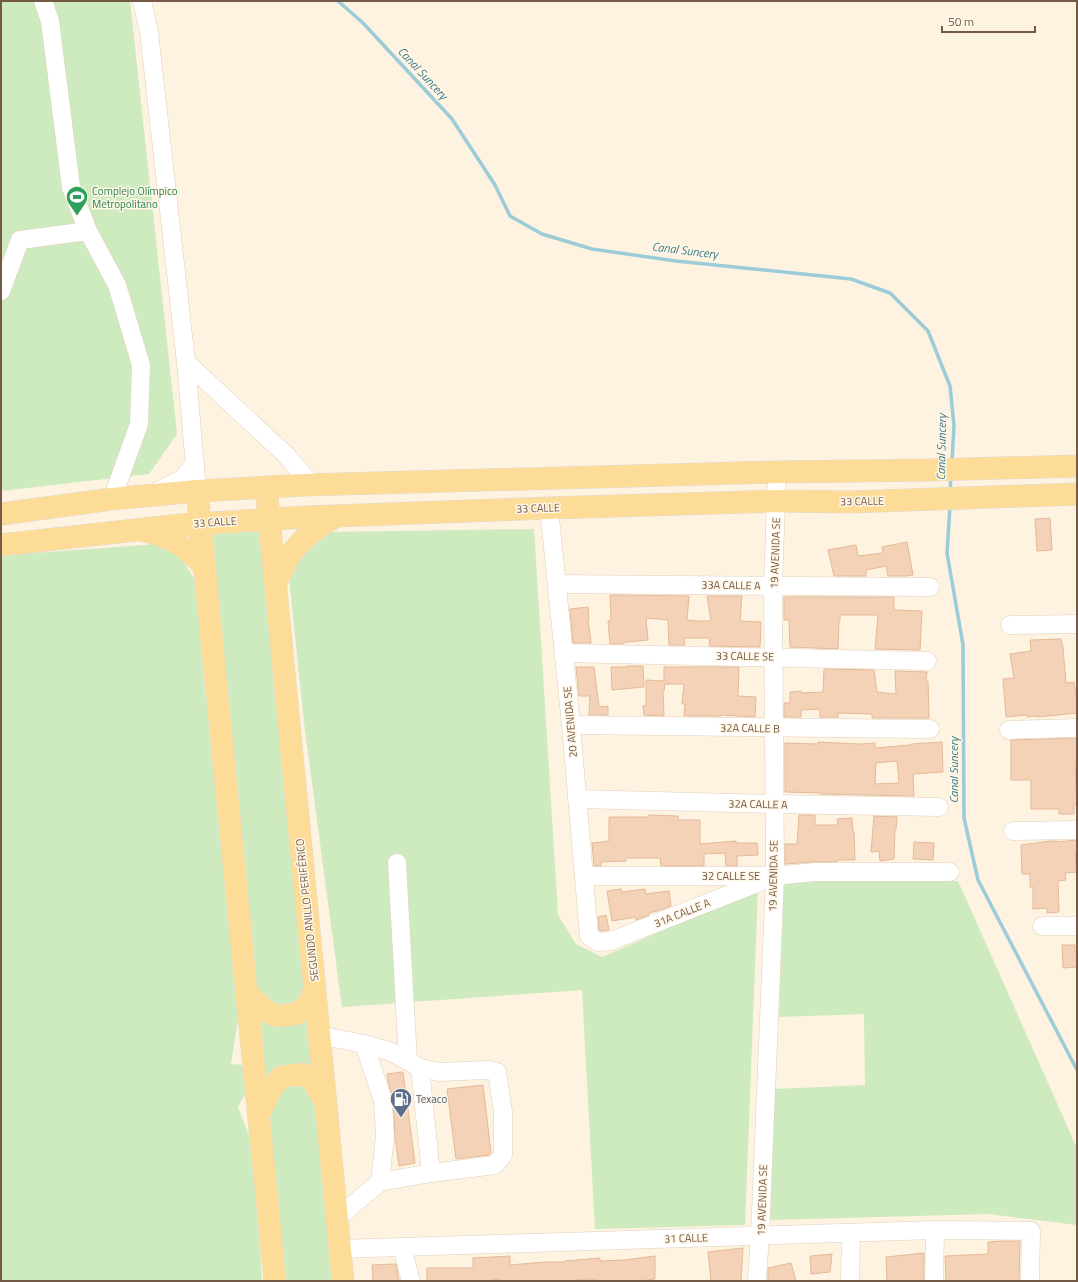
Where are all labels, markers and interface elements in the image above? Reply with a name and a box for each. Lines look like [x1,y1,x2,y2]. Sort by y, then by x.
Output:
scale bar [942,8,1035,34]
text: 50 m [948,12,974,31]
water label: Canal Suncery [393,42,454,105]
place label: Complejo Olímpico Metropolitano [92,183,178,212]
sports icon: Complejo Olímpico Metropolitano [64,184,90,217]
water label: Canal Suncery [651,237,721,264]
water label: Canal Suncery [931,412,951,480]
street label: 33 CALLE [840,493,884,509]
street label: 33 CALLE [516,499,560,517]
street label: 33 CALLE [193,512,237,532]
street label: 19 AVENIDA SE [766,517,784,589]
street label: 33A CALLE A [701,576,761,594]
street label: 33 CALLE SE [716,647,774,665]
street label: 20 AVENIDA SE [559,686,581,758]
street label: 32A CALLE B [720,719,780,737]
water label: Canal Suncery [944,735,963,803]
street label: 32A CALLE A [728,795,788,813]
street label: SEGUNDO ANILLO PERIFÉRICO [292,838,322,982]
street label: 19 AVENIDA SE [764,840,782,912]
street label: 32 CALLE SE [702,868,760,884]
street label: 31A CALLE A [651,894,713,932]
fuel station icon: Texaco [388,1086,414,1119]
place label: Texaco [416,1091,447,1107]
street label: 19 AVENIDA SE [753,1164,771,1236]
street label: 31 CALLE [664,1229,708,1247]

